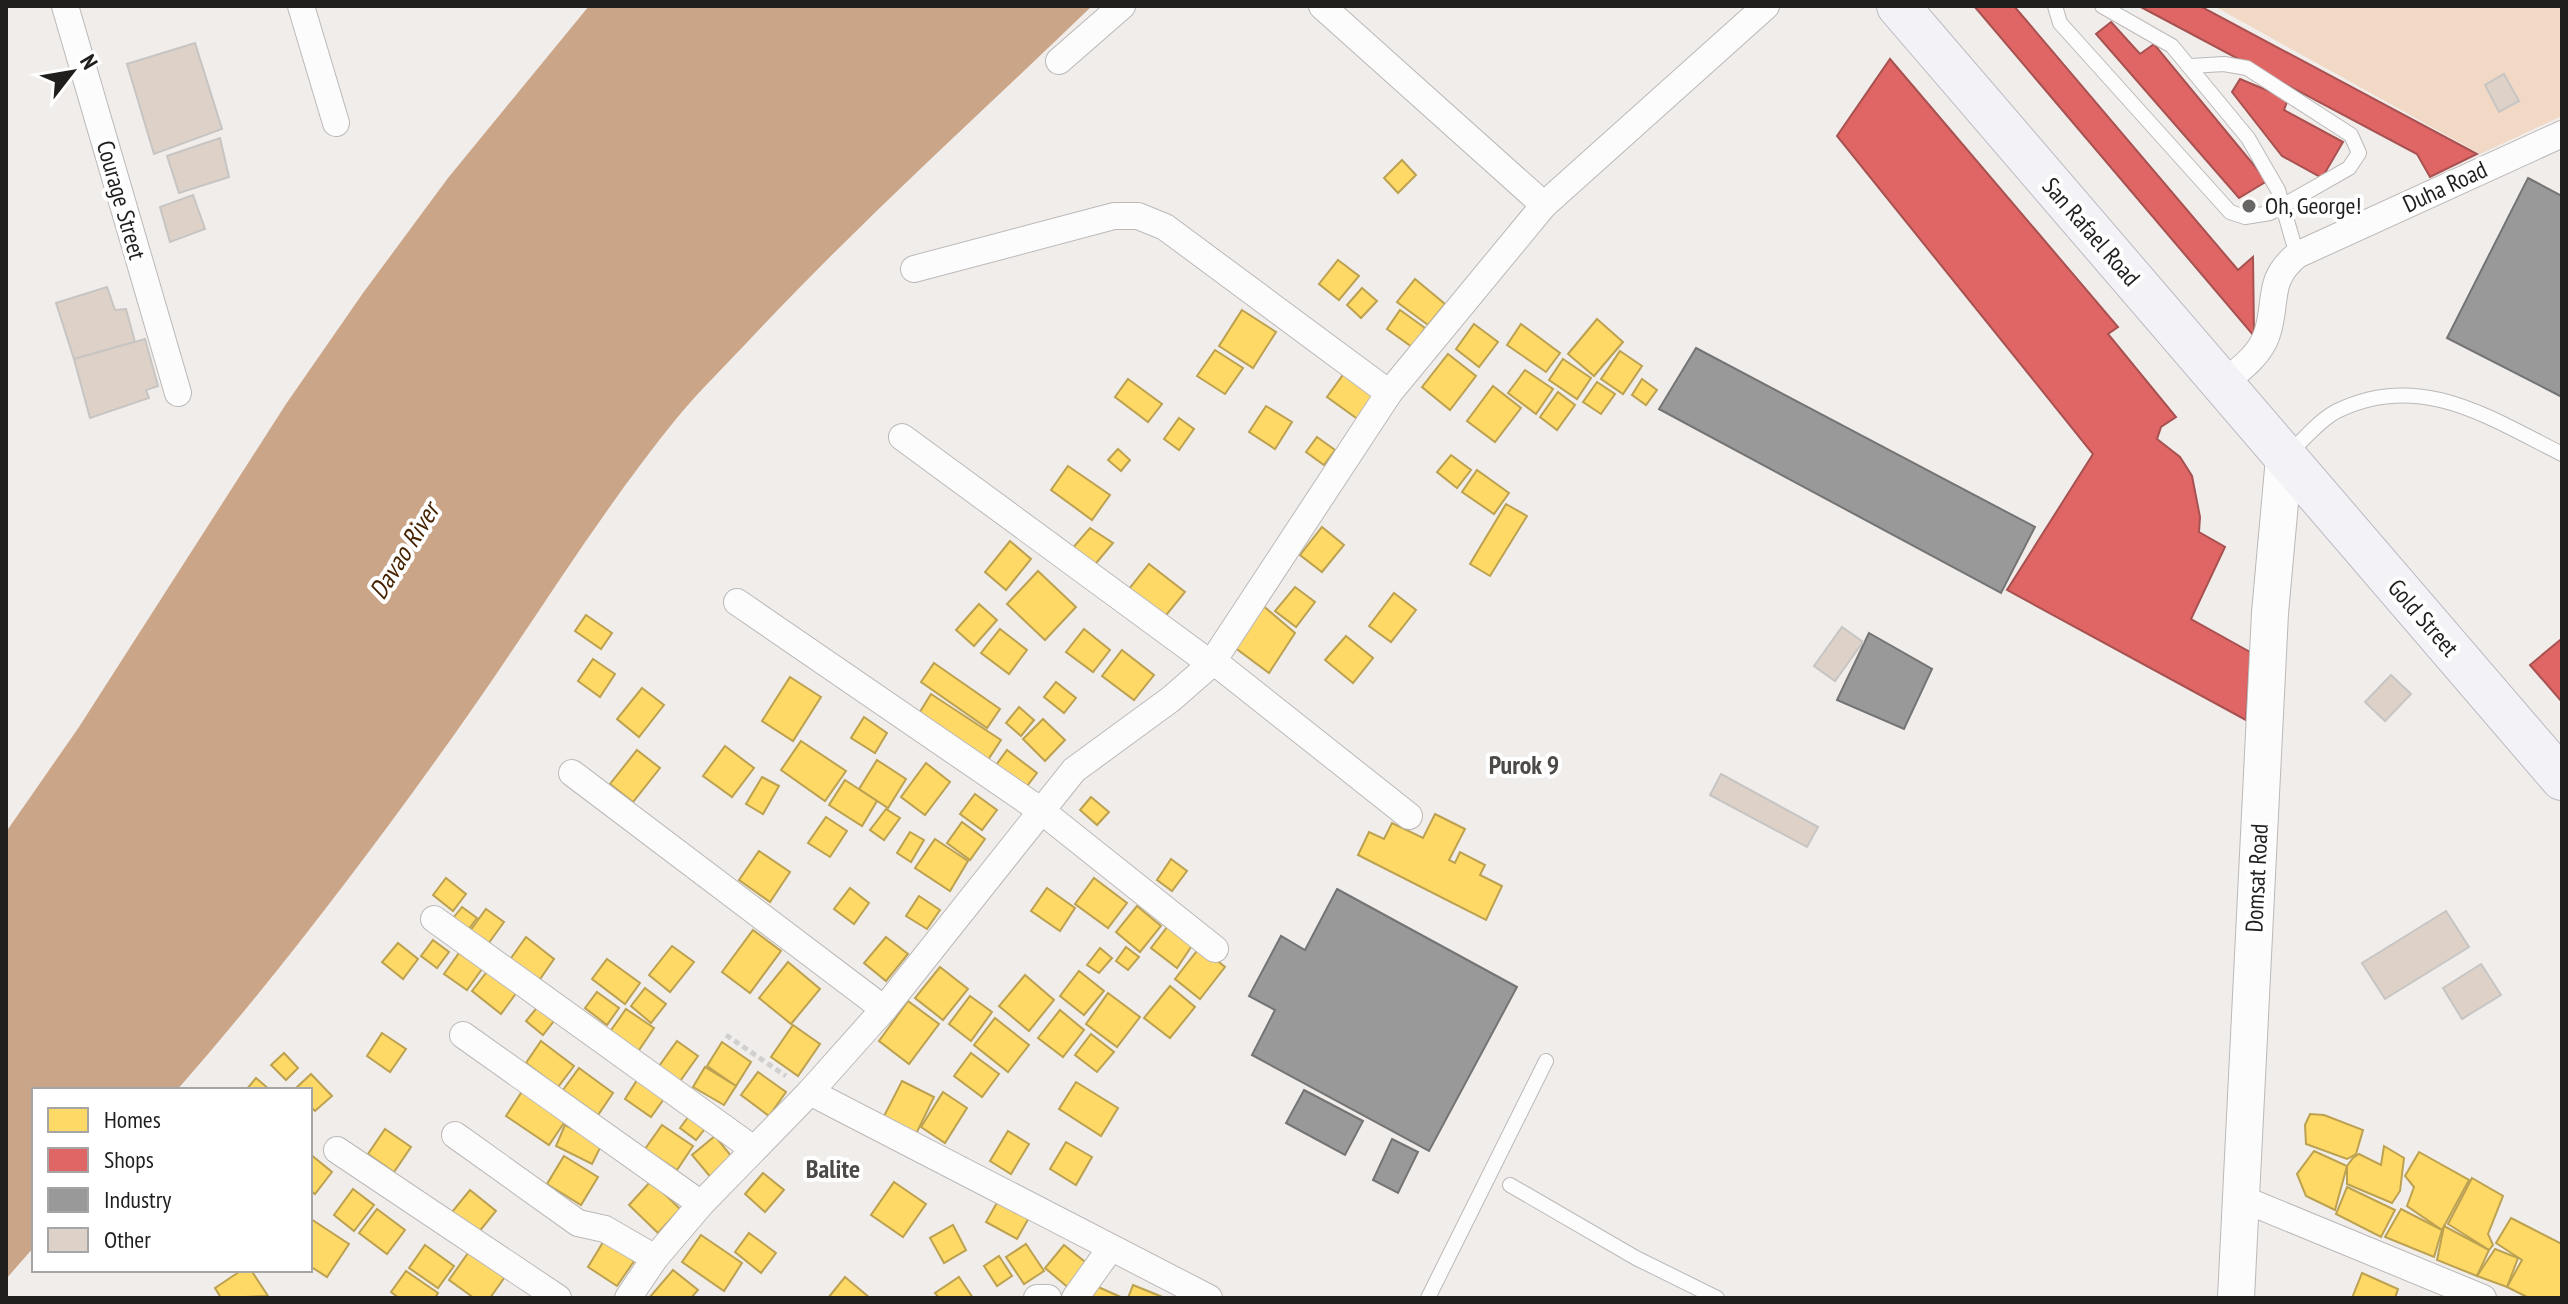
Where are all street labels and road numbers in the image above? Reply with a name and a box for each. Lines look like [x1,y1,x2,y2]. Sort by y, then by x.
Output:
street label: Courage Street [90,137,153,263]
street label: Duha Road [2398,154,2492,219]
street label: San Rafael Road [2036,171,2147,292]
street label: Gold Street [2381,572,2466,663]
street label: Domsat Road [2238,823,2275,933]

